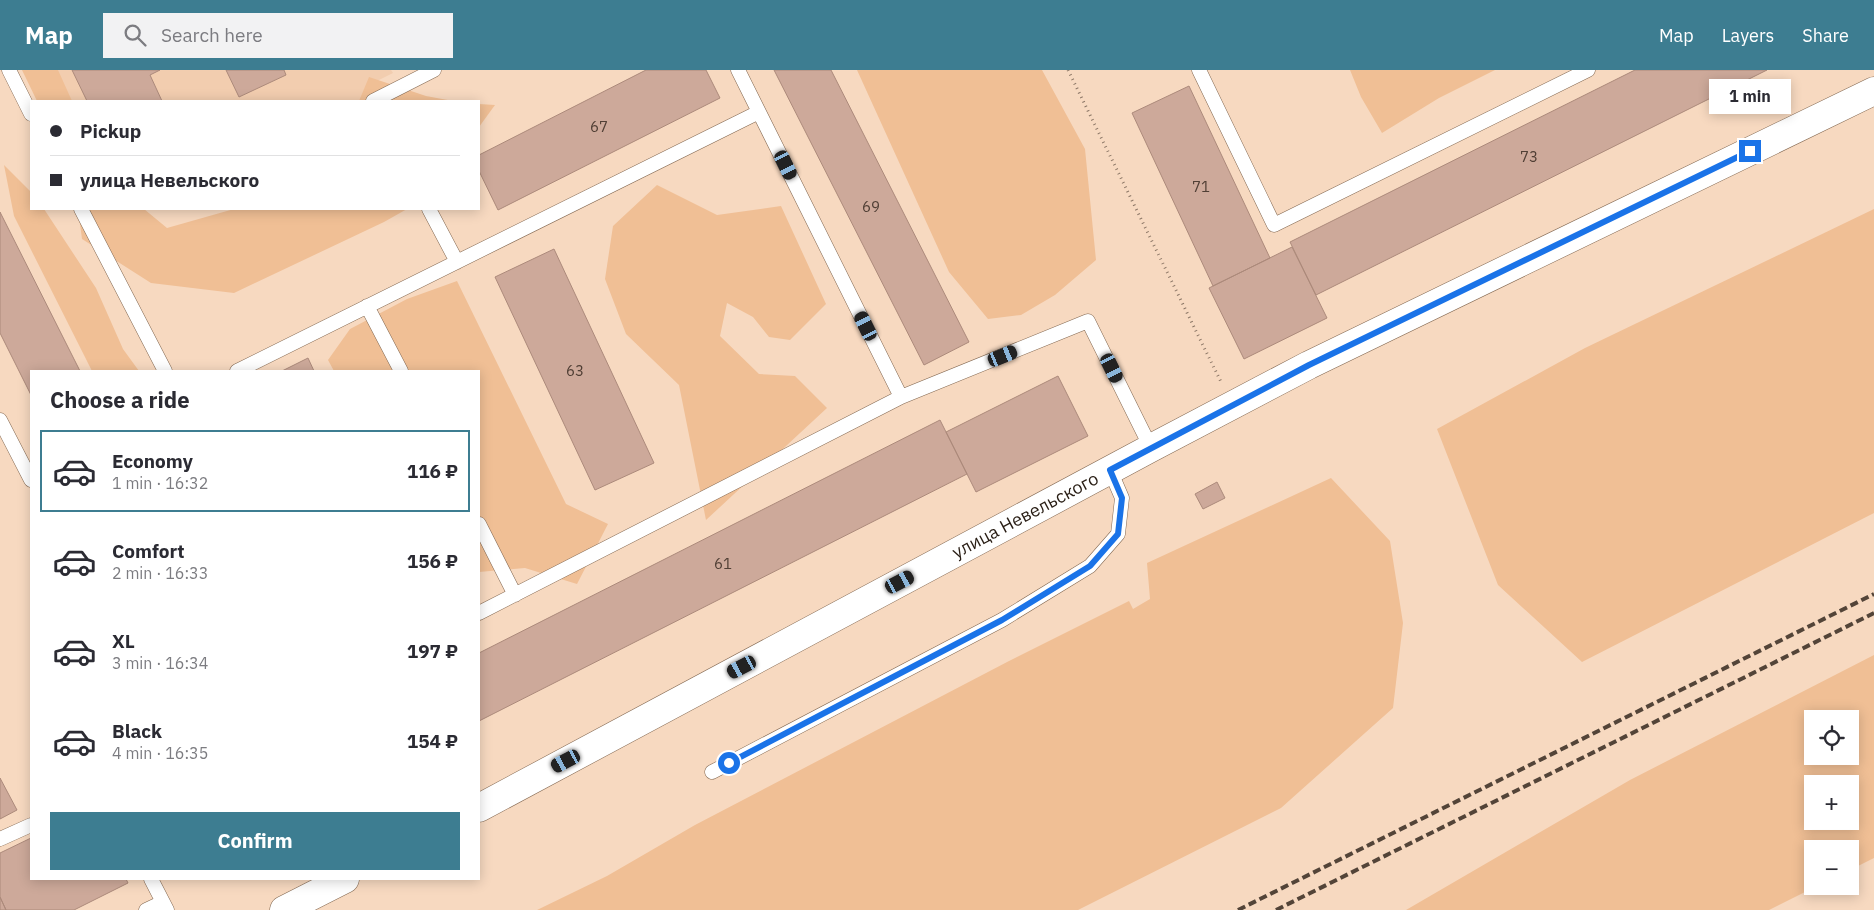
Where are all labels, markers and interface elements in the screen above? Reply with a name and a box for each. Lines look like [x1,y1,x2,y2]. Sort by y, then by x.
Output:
search box [103,13,453,58]
text: Map [25,19,73,51]
icon: search [121,21,149,49]
text: Search here [161,23,263,47]
text: Map [1659,24,1694,47]
text: Layers [1722,24,1774,47]
text: Share [1802,24,1849,47]
callout: 1 min [1709,78,1791,114]
text: 1 min [1729,86,1771,106]
house number: 67 [590,117,608,136]
text: Pickup [80,119,141,143]
route end [1739,140,1761,162]
house number: 73 [1520,147,1538,166]
car [772,148,799,182]
text: улица Невельского [80,168,259,192]
house number: 71 [1192,177,1210,196]
house number: 69 [862,197,880,216]
car [852,309,879,343]
car [986,343,1019,369]
car [1098,351,1125,385]
house number: 63 [566,361,584,380]
text: Choose a ride [50,385,190,414]
icon: car [52,449,97,494]
text: Economy [112,449,193,473]
text: 116 ₽ [407,459,458,483]
street label: улица Невельского [948,467,1102,563]
text: 1 min · 16:32 [112,473,208,493]
icon: car [52,539,97,584]
text: Comfort [112,539,185,563]
text: 156 ₽ [407,549,458,573]
house number: 61 [714,554,732,573]
text: 2 min · 16:33 [112,563,208,583]
car [883,568,916,596]
icon: car [52,629,97,674]
text: XL [112,629,135,653]
text: 197 ₽ [407,639,458,663]
text: 3 min · 16:34 [112,653,208,673]
car [725,653,758,681]
map controls [1804,710,1859,895]
button: locate [1804,710,1859,765]
icon: car [52,719,97,764]
text: Black [112,719,162,743]
text: 154 ₽ [407,729,458,753]
text: 4 min · 16:35 [112,743,208,763]
car [549,747,582,775]
route start [718,752,740,774]
button: + [1804,775,1859,830]
button: Confirm [50,812,460,870]
button: − [1804,840,1859,895]

